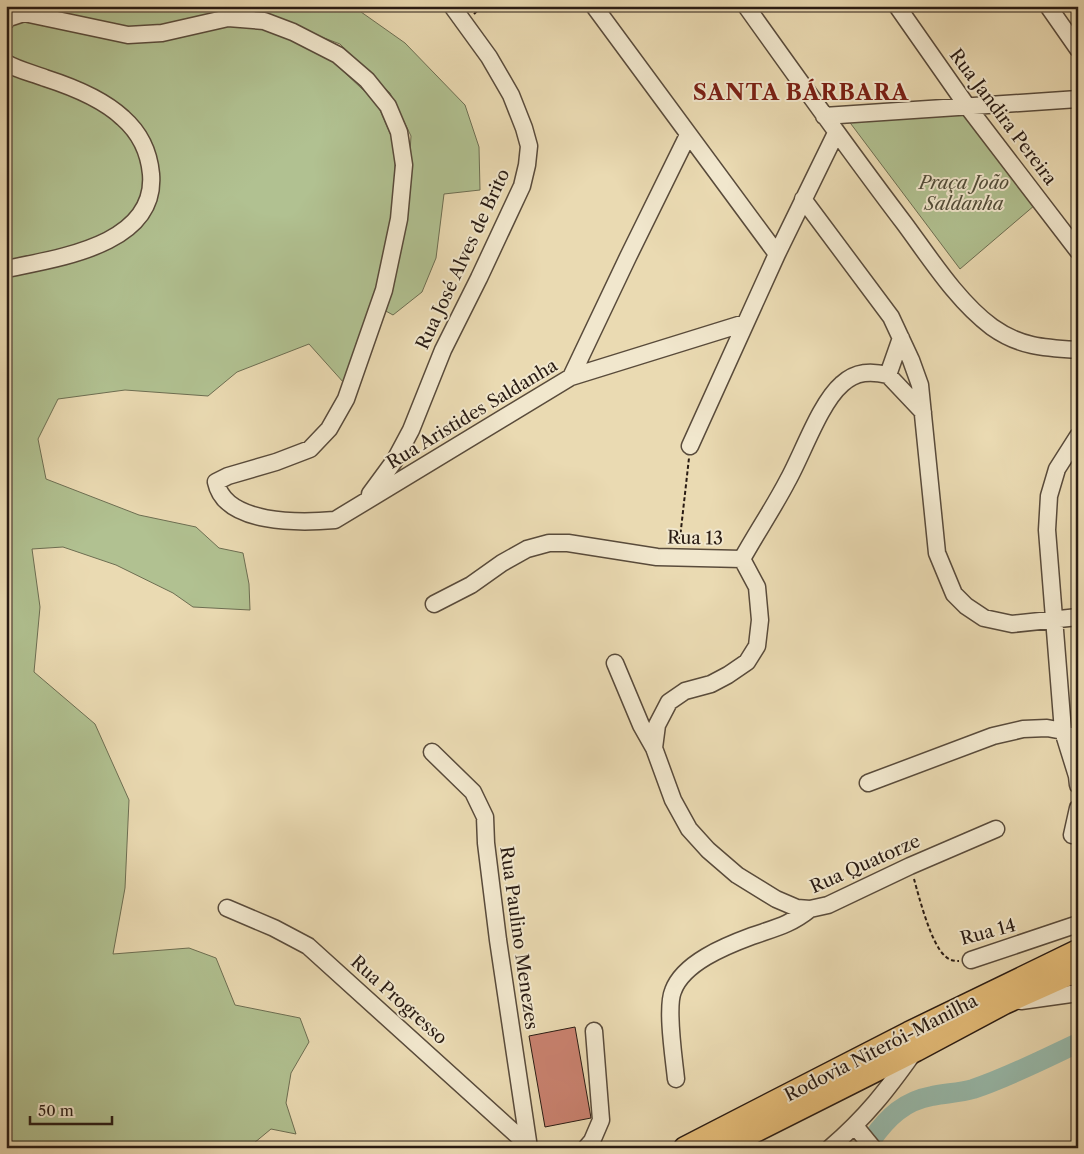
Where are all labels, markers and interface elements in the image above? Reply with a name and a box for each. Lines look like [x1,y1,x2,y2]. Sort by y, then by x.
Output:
street label: Rua Jandira Pereira [945,45,1062,190]
district label: SANTA BÁRBARA [693,78,909,106]
street label: Rua José Alves de Brito [411,165,515,353]
park label: Praça João Saldanha [917,172,1009,215]
street label: Rua Aristides Saldanha [383,354,562,474]
street label: Rua 13 [667,527,723,549]
street label: Rua Quatorze [807,830,923,898]
street label: Rua Paulino Menezes [495,845,543,1031]
street label: Rua 14 [958,914,1018,950]
street label: Rua Progresso [346,951,452,1049]
street label: Rodovia Niterói-Manilha [781,989,982,1106]
scale bar [30,1094,112,1126]
text: 50 m [38,1101,74,1120]

